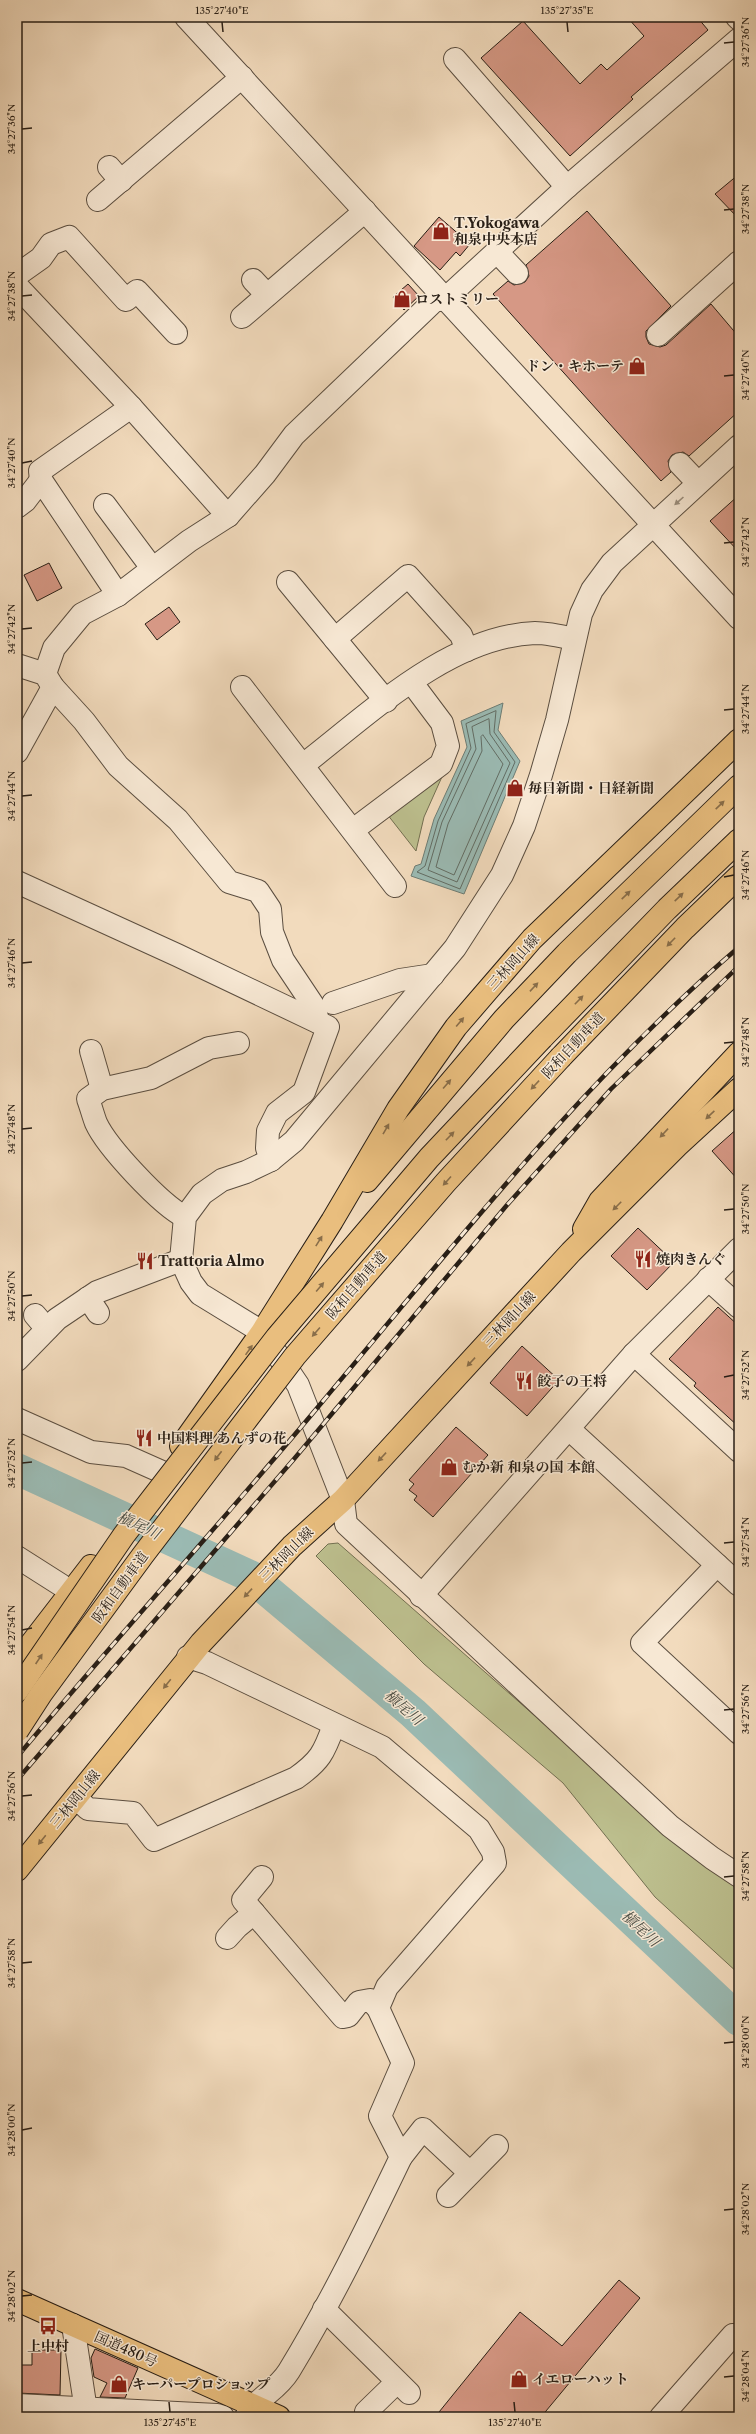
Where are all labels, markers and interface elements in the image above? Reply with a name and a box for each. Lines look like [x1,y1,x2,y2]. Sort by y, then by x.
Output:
text: 135°27'40"E [195,4,249,17]
text: 135°27'35"E [541,4,594,17]
text: 34°27'36"N [739,17,752,67]
text: 34°27'36"N [5,104,18,154]
text: 34°27'38"N [739,184,752,234]
place label: T.Yokogawa 和泉中央本店 [454,214,541,248]
shop icon: T.Yokogawa 和泉中央本店 [431,221,451,241]
text: 34°27'38"N [5,271,18,321]
shop icon: ロストミリー [392,289,412,309]
place label: ロストミリー [415,290,499,308]
text: 34°27'40"N [739,350,752,400]
shop icon: ドン・キホーテ [627,356,647,376]
place label: ドン・キホーテ [526,357,624,375]
text: 34°27'40"N [5,438,18,488]
one-way arrow [674,496,684,505]
text: 34°27'42"N [739,517,752,567]
text: 34°27'42"N [5,604,18,654]
text: 34°27'44"N [739,684,752,734]
text: 34°27'44"N [5,771,18,821]
shop icon: 毎日新聞・日経新聞 [505,778,525,798]
place label: 毎日新聞・日経新聞 [528,779,654,797]
one-way arrow [715,800,725,810]
text: 34°27'46"N [739,850,752,900]
one-way arrow [621,890,631,900]
one-way arrow [674,892,684,902]
street label: 三林岡山線 [483,930,543,994]
one-way arrow [666,937,676,947]
text: 34°27'46"N [5,938,18,988]
one-way arrow [529,982,539,992]
one-way arrow [574,995,584,1005]
street label: 阪和自動車道 [538,1008,608,1082]
one-way arrow [455,1017,464,1028]
text: 34°27'48"N [739,1017,752,1067]
one-way arrow [443,1078,452,1089]
one-way arrow [531,1081,540,1090]
text: 34°27'48"N [5,1104,18,1154]
one-way arrow [705,1110,715,1120]
one-way arrow [382,1123,389,1135]
one-way arrow [660,1128,669,1137]
one-way arrow [445,1131,455,1141]
one-way arrow [442,1176,451,1186]
text: 34°27'50"N [739,1183,752,1235]
one-way arrow [612,1201,622,1211]
one-way arrow [316,1235,323,1247]
street label: 阪和自動車道 [322,1247,390,1323]
restaurant icon: 焼肉きんぐ [633,1249,653,1269]
place label: 焼肉きんぐ [656,1250,726,1268]
restaurant icon: Trattoria Almo [135,1251,155,1271]
place label: Trattoria Almo [158,1252,264,1270]
text: 34°27'50"N [5,1270,18,1322]
one-way arrow [315,1282,324,1292]
street label: 三林岡山線 [479,1287,539,1351]
one-way arrow [311,1327,320,1337]
one-way arrow [245,1345,253,1355]
text: 34°27'52"N [739,1350,752,1400]
one-way arrow [466,1356,475,1367]
restaurant icon: 餃子の王将 [514,1371,534,1391]
place label: 餃子の王将 [537,1372,607,1390]
restaurant icon: 中国料理 あんずの花 [134,1428,154,1448]
place label: 中国料理 あんずの花 [157,1429,287,1447]
text: 34°27'52"N [5,1438,18,1488]
one-way arrow [214,1451,223,1462]
one-way arrow [378,1452,387,1462]
shop icon: むか新 和泉の国 本館 [439,1457,459,1477]
place label: むか新 和泉の国 本館 [462,1458,595,1476]
water label: 槇尾川 [115,1507,165,1544]
text: 34°27'54"N [739,1517,752,1567]
street label: 三林岡山線 [255,1523,317,1585]
street label: 阪和自動車道 [88,1548,152,1626]
one-way arrow [243,1588,253,1598]
text: 34°27'54"N [5,1605,18,1655]
one-way arrow [35,1654,43,1664]
one-way arrow [163,1678,171,1689]
text: 34°27'56"N [739,1684,752,1734]
water label: 槇尾川 [381,1685,429,1730]
street label: 三林岡山線 [46,1766,104,1832]
text: 34°27'56"N [5,1771,18,1821]
one-way arrow [38,1834,46,1845]
text: 34°27'58"N [739,1851,752,1901]
water label: 槇尾川 [618,1906,665,1952]
text: 34°27'58"N [5,1938,18,1988]
text: 34°28'00"N [739,2016,752,2068]
text: 34°28'00"N [5,2104,18,2156]
text: 34°28'02"N [739,2183,752,2235]
text: 34°28'02"N [5,2270,18,2322]
bus stop icon: 上中村 [38,2316,58,2336]
street label: 国道480号 [92,2327,160,2371]
place label: 上中村 [27,2337,69,2355]
text: 34°28'04"N [739,2350,752,2402]
shop icon: イエローハット [509,2369,529,2389]
place label: イエローハット [532,2370,629,2388]
shop icon: キーパープロショップ [109,2374,129,2394]
place label: キーパープロショップ [132,2375,270,2393]
text: 135°27'45"E [144,2416,196,2429]
text: 135°27'40"E [488,2416,542,2429]

